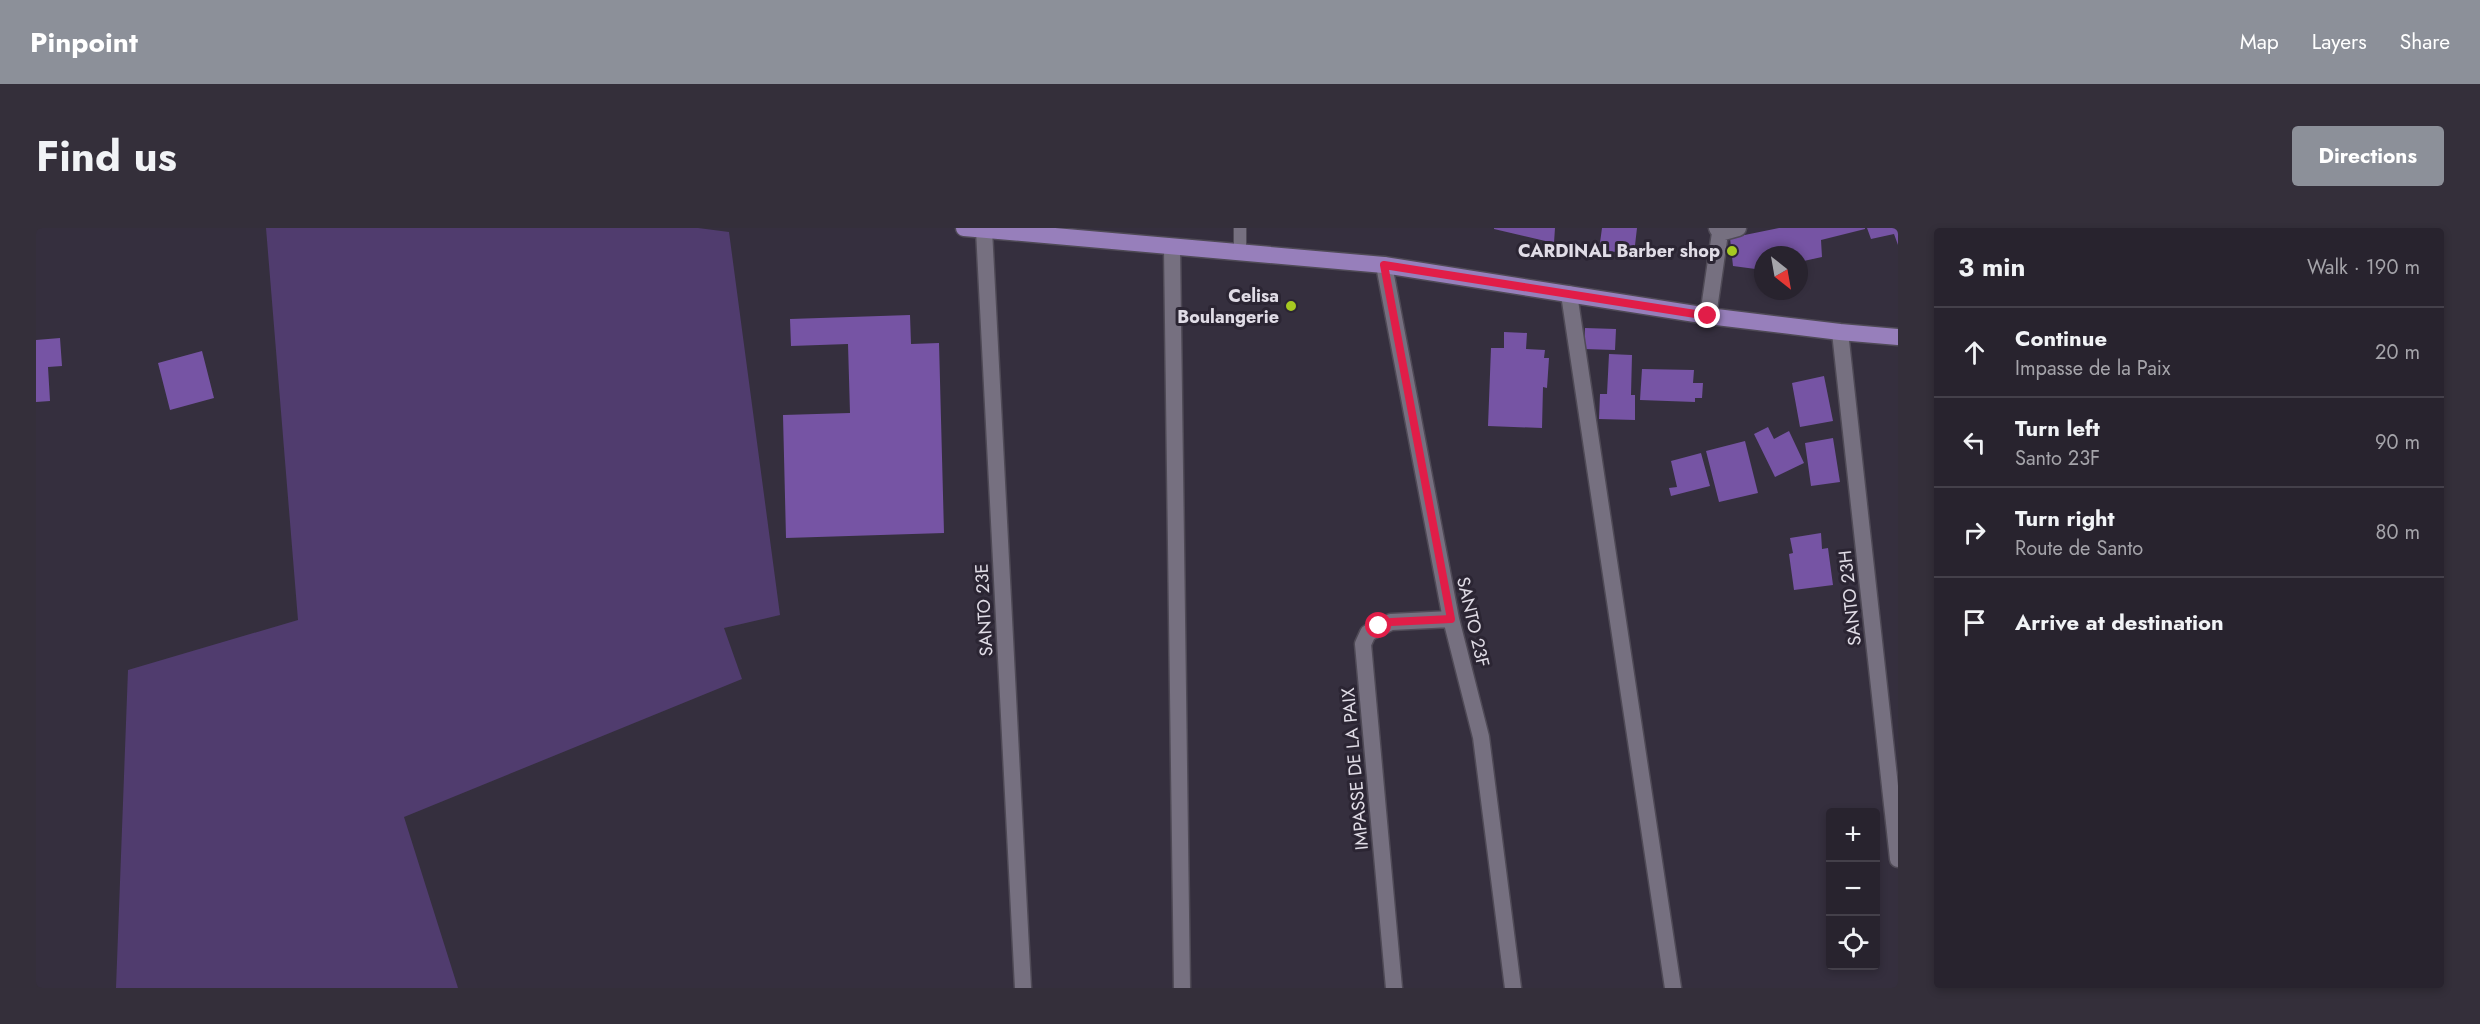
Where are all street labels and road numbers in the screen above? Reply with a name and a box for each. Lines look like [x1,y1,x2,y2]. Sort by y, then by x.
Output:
street label: SANTO 23H [1832,549,1868,647]
street label: SANTO 23E [969,563,999,657]
street label: SANTO 23F [1450,574,1496,670]
street label: IMPASSE DE LA PAIX [1335,687,1375,851]

